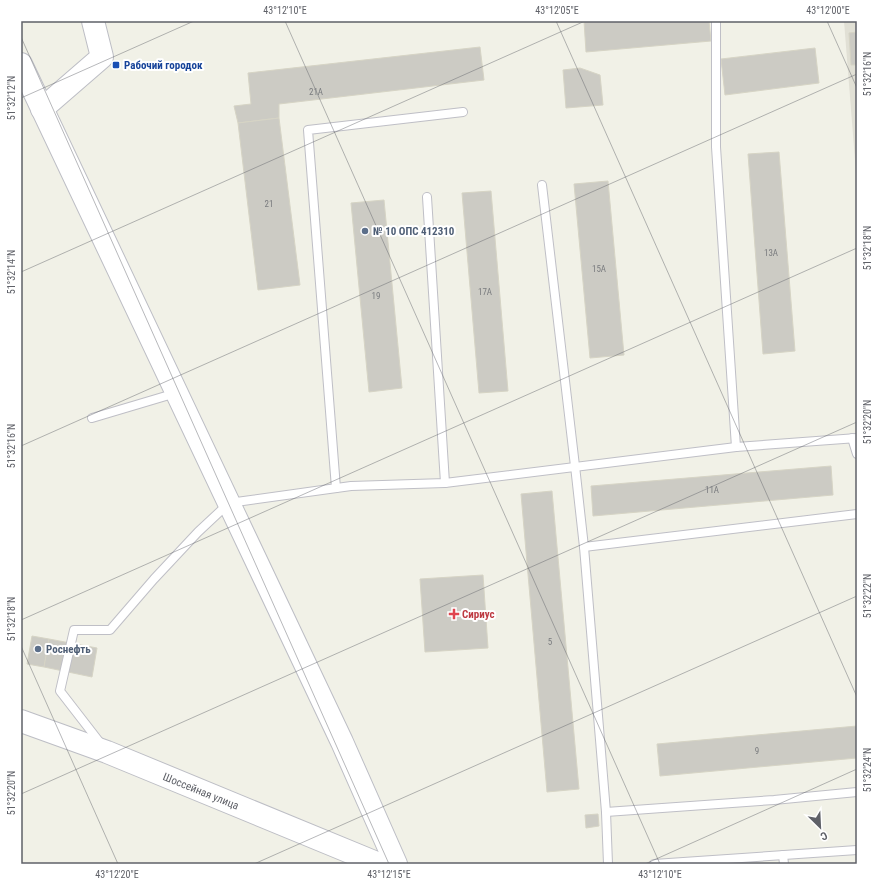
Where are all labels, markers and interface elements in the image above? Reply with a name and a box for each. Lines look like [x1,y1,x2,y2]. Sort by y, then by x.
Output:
text: 43°12'10"E [263,5,307,16]
text: 43°12'05"E [535,5,579,16]
text: 43°12'00"E [806,5,850,16]
text: 51°32'16"N [862,52,873,96]
place label: Рабочий городок [124,59,203,72]
marker: Рабочий городок [111,60,121,70]
text: 51°32'12"N [6,76,17,120]
house number: 21А [309,87,323,97]
house number: 21 [265,199,273,209]
place label: № 10 ОПС 412310 [373,225,455,238]
marker: № 10 ОПС 412310 [360,226,370,236]
text: 51°32'18"N [862,226,873,270]
house number: 13А [764,248,778,258]
text: 51°32'14"N [6,250,17,294]
house number: 15А [592,264,606,274]
house number: 17А [478,287,492,297]
house number: 19 [372,291,380,301]
text: 51°32'20"N [862,400,873,444]
text: 51°32'16"N [6,424,17,468]
house number: 11А [705,485,719,495]
text: 51°32'22"N [862,574,873,618]
text: 51°32'18"N [6,597,17,641]
place label: Сириус [462,608,495,621]
marker: Сириус [449,609,459,619]
house number: 5 [548,637,553,647]
place label: Роснефть [46,643,91,656]
marker: Роснефть [33,644,43,654]
house number: 9 [755,746,759,756]
text: 51°32'24"N [862,748,873,792]
street label: Шоссейная улица [161,770,241,813]
text: 51°32'20"N [6,771,17,815]
north arrow [800,807,840,847]
text: С [818,828,829,843]
text: 43°12'20"E [95,869,139,880]
text: 43°12'15"E [367,869,411,880]
text: 43°12'10"E [638,869,682,880]

